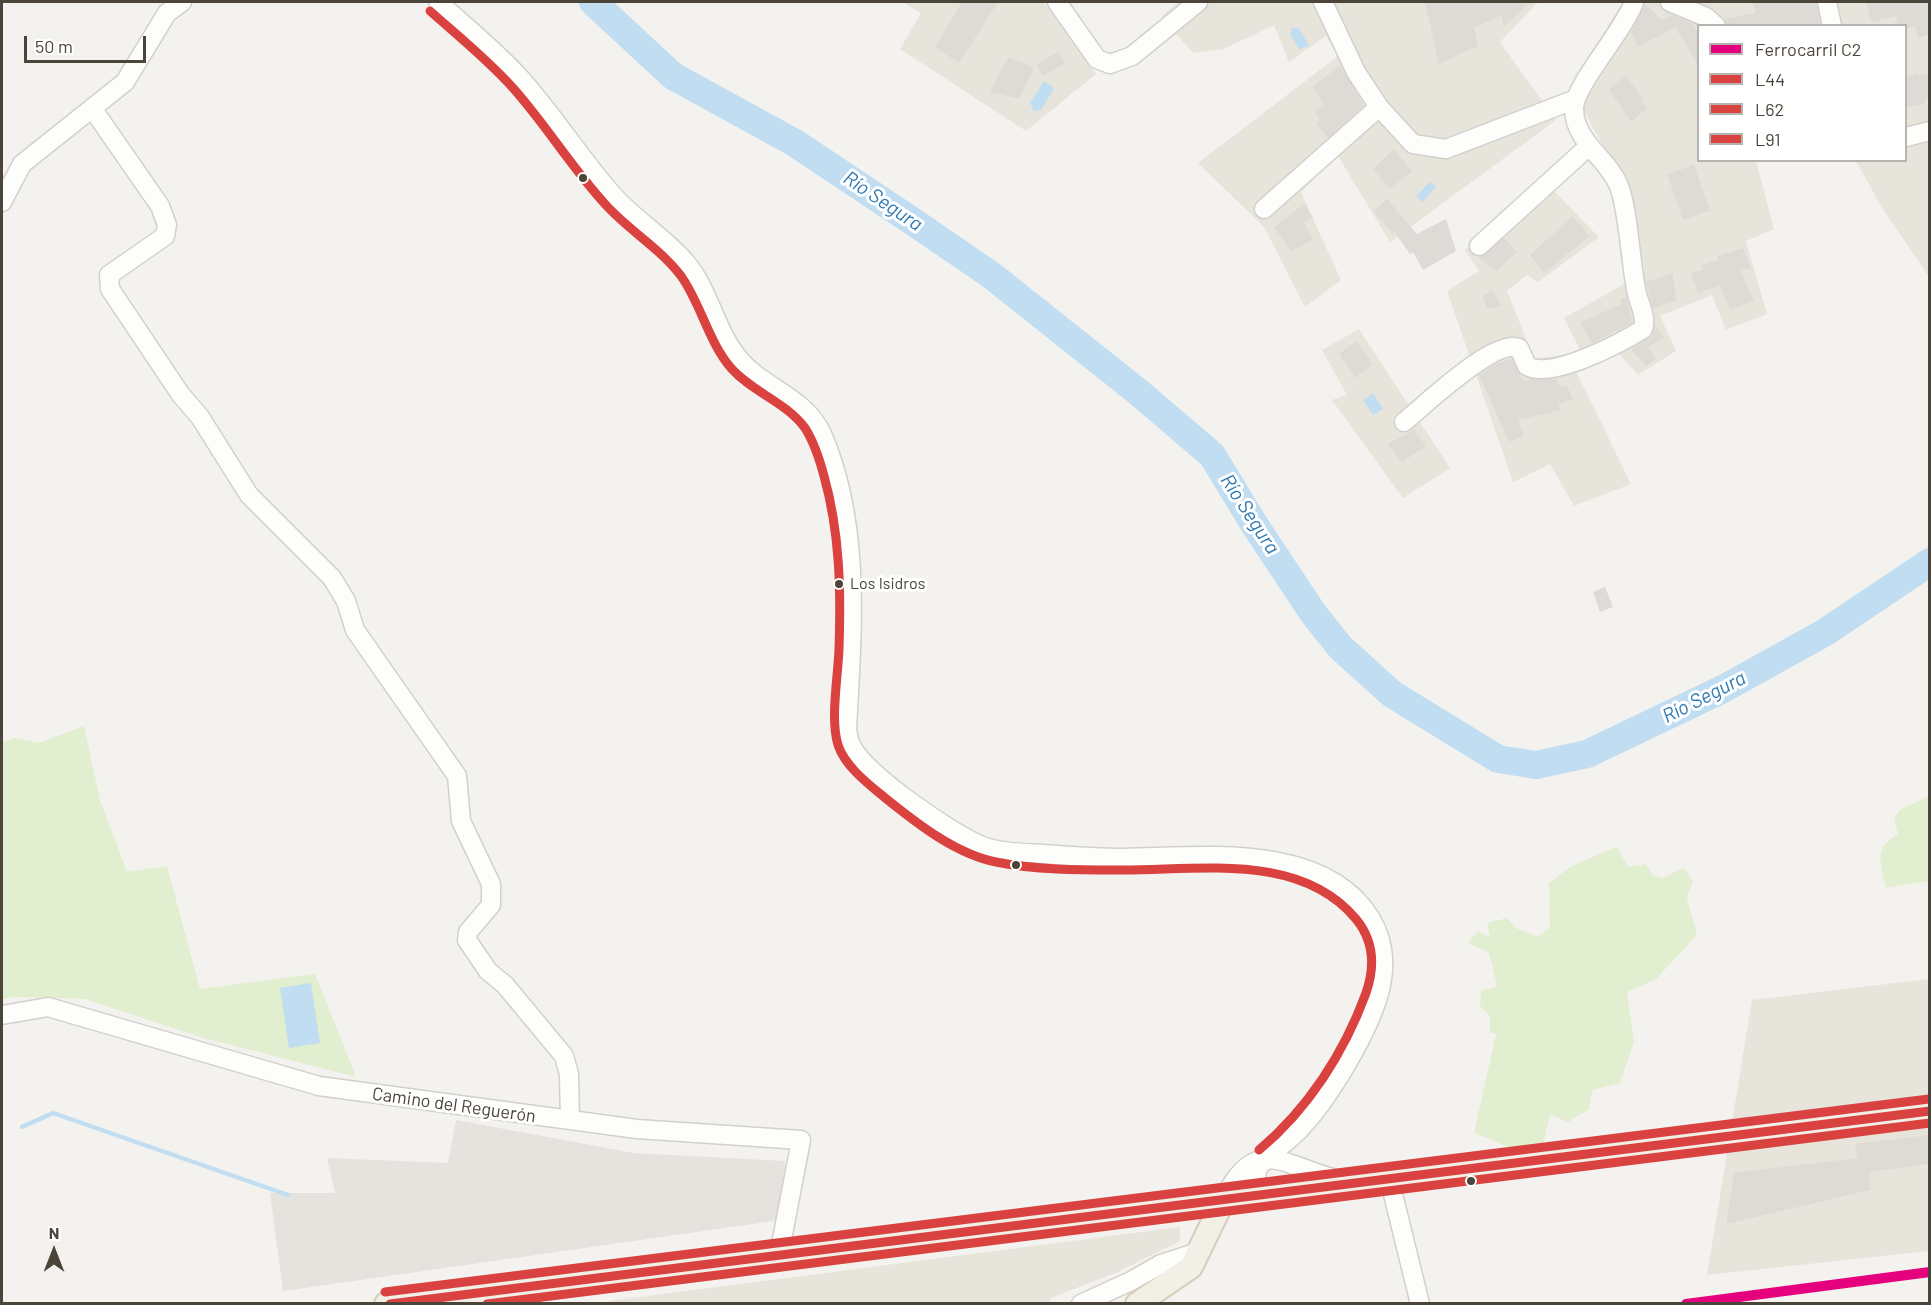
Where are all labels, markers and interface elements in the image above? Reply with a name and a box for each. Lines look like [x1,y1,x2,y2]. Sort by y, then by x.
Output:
scale bar [27,24,148,62]
legend [1697,24,1907,162]
text: 50 m [35,35,73,57]
text: Ferrocarril C2 [1755,38,1862,60]
text: L44 [1755,68,1785,90]
text: L62 [1755,98,1784,120]
text: L91 [1755,128,1781,150]
water label: Río Segura [839,166,927,236]
unlabelled marker [577,172,589,184]
water label: Río Segura [1215,470,1285,558]
place label: Los Isidros [850,574,926,594]
marker: Los Isidros [833,578,845,590]
water label: Río Segura [1658,666,1750,728]
unlabelled marker [1010,859,1022,871]
street label: Camino del Reguerón [371,1083,537,1127]
unlabelled marker [1465,1175,1477,1187]
north arrow [24,1221,84,1281]
text: N [49,1223,59,1242]

